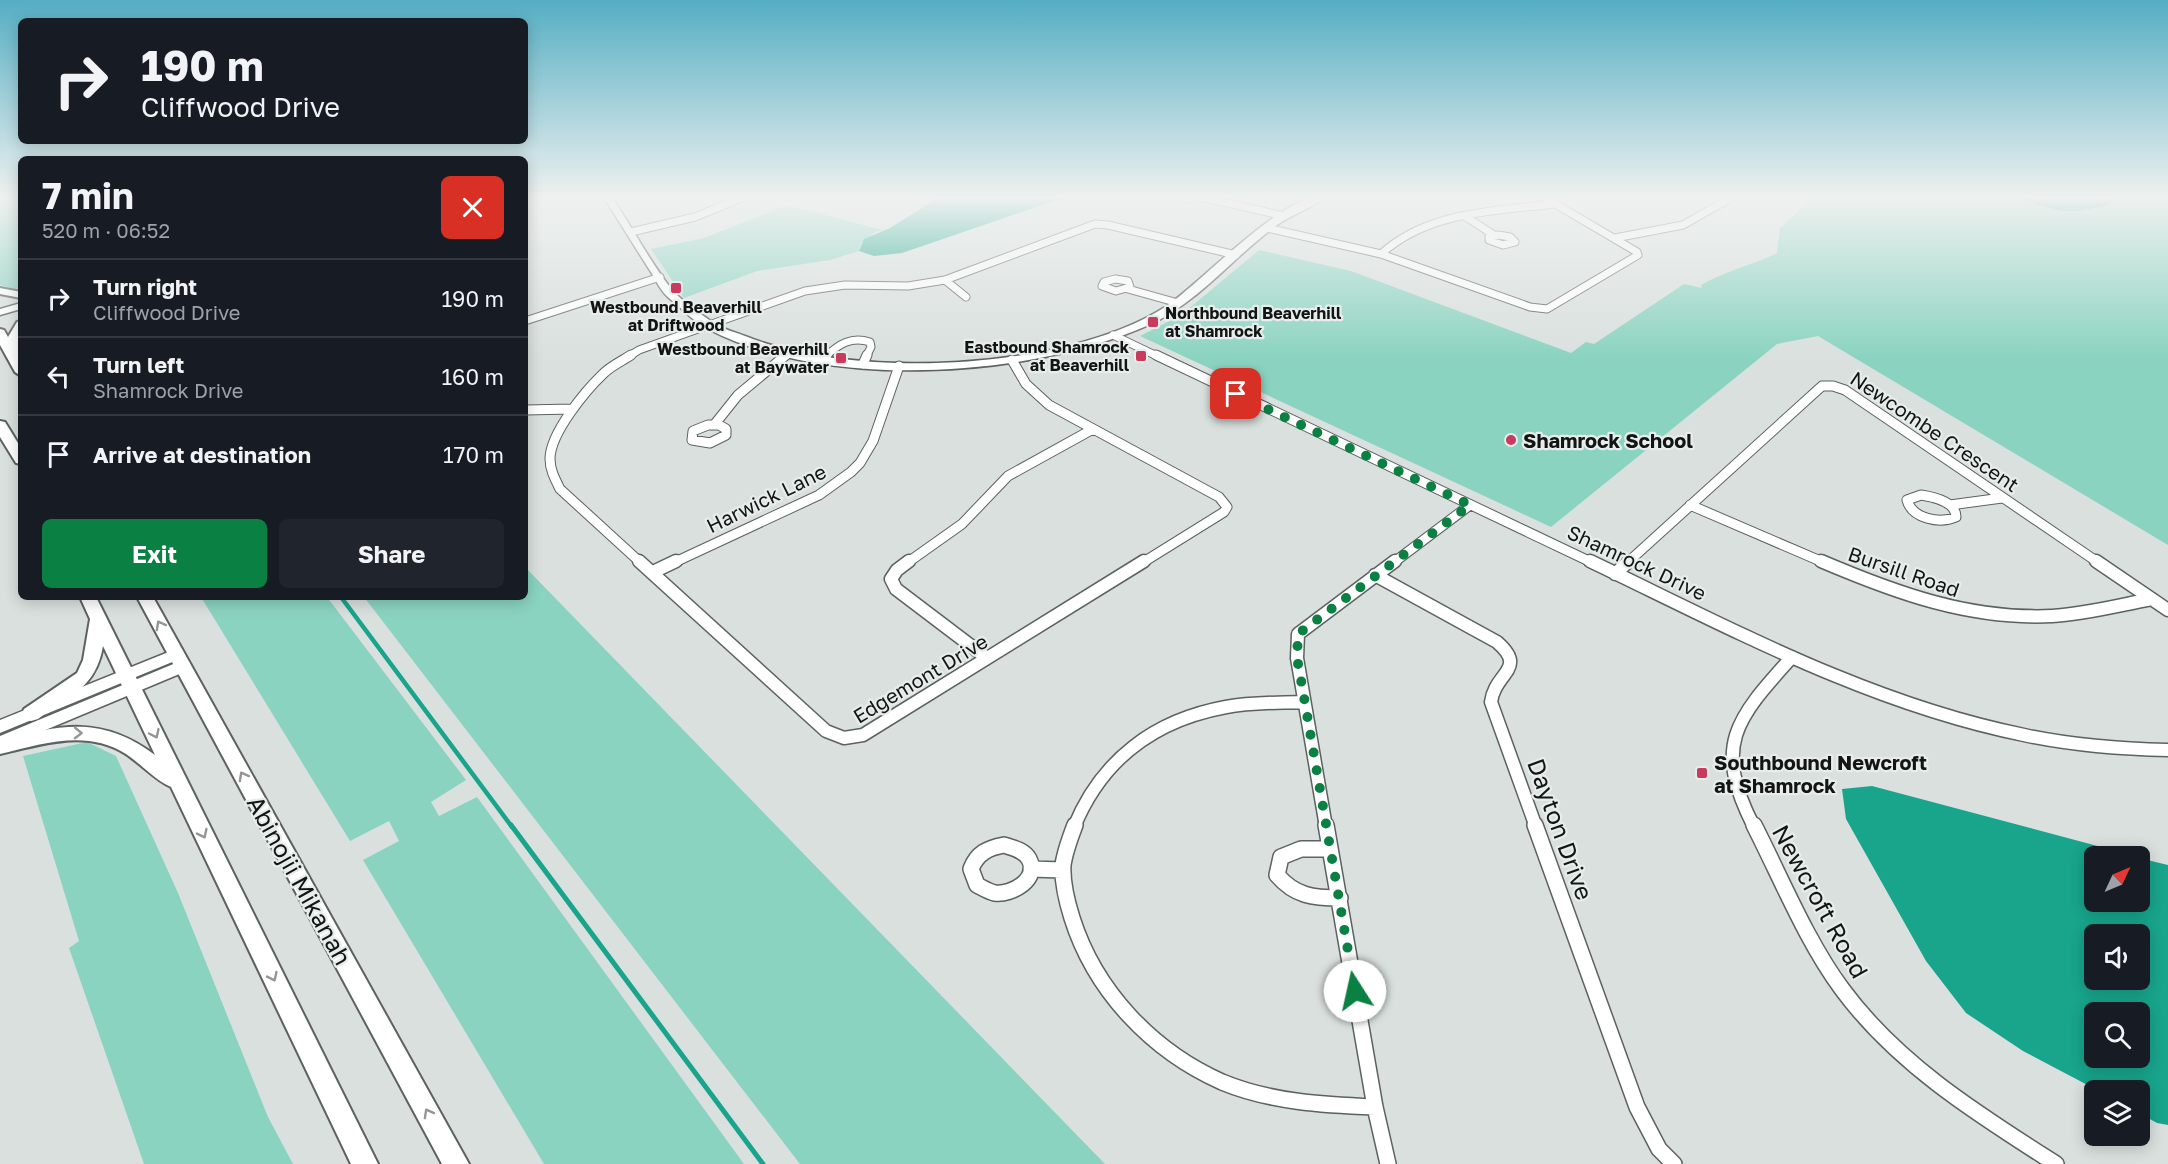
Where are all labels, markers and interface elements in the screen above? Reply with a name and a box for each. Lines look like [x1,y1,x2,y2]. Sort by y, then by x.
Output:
text: 190 m [141,40,264,90]
icon: right [42,42,120,120]
text: Cliffwood Drive [141,91,340,123]
text: 7 min [42,174,134,217]
button: close [441,176,504,239]
text: 520 m · 06:52 [42,218,170,242]
text: Turn right [93,273,197,300]
marker: Westbound Beaverhill at Driftwood [669,281,683,295]
icon: right [42,282,75,315]
text: 190 m [441,285,504,312]
place label: Westbound Beaverhill at Driftwood [590,297,763,335]
text: Cliffwood Drive [93,300,240,324]
place label: Northbound Beaverhill at Shamrock [1165,303,1342,341]
marker: Northbound Beaverhill at Shamrock [1146,315,1160,329]
place label: Eastbound Shamrock at Beaverhill [964,337,1130,375]
place label: Westbound Beaverhill at Baywater [657,339,830,377]
marker: Eastbound Shamrock at Beaverhill [1134,349,1148,363]
text: Turn left [93,351,184,378]
marker: Westbound Beaverhill at Baywater [834,351,848,365]
icon: left [42,360,75,393]
text: 160 m [441,363,504,390]
street label: Newcombe Crescent [1846,366,2024,496]
pin [1210,368,1261,419]
icon: arrive [1219,377,1252,410]
text: Shamrock Drive [93,378,243,402]
place label: Shamrock School [1523,428,1693,452]
marker: Shamrock School [1504,433,1518,447]
icon: arrive [42,438,75,471]
text: Arrive at destination [93,441,311,468]
text: 170 m [443,441,504,468]
street label: Harwick Lane [702,459,830,537]
button: Exit [42,519,267,588]
button: Share [279,519,504,588]
street label: Shamrock Drive [1564,519,1710,605]
street label: Bursill Road [1845,541,1963,601]
one-way arrow [156,621,167,631]
street label: Edgemont Drive [848,628,992,728]
one-way arrow [73,727,82,739]
one-way arrow [148,728,160,739]
place label: Southbound Newcroft at Shamrock [1714,750,1927,797]
street label: Dayton Drive [1522,754,1600,904]
marker: Southbound Newcroft at Shamrock [1695,766,1709,780]
one-way arrow [239,772,250,782]
street label: Abinojii Mikanah [242,790,358,970]
street label: Newcroft Road [1767,819,1875,983]
one-way arrow [195,828,207,839]
north arrow [2084,846,2150,912]
map controls [2084,846,2150,1146]
button: sound [2084,924,2150,990]
position arrow [1323,959,1387,1023]
one-way arrow [266,971,278,982]
button: search [2084,1002,2150,1068]
button: layers [2084,1080,2150,1146]
one-way arrow [424,1109,435,1119]

